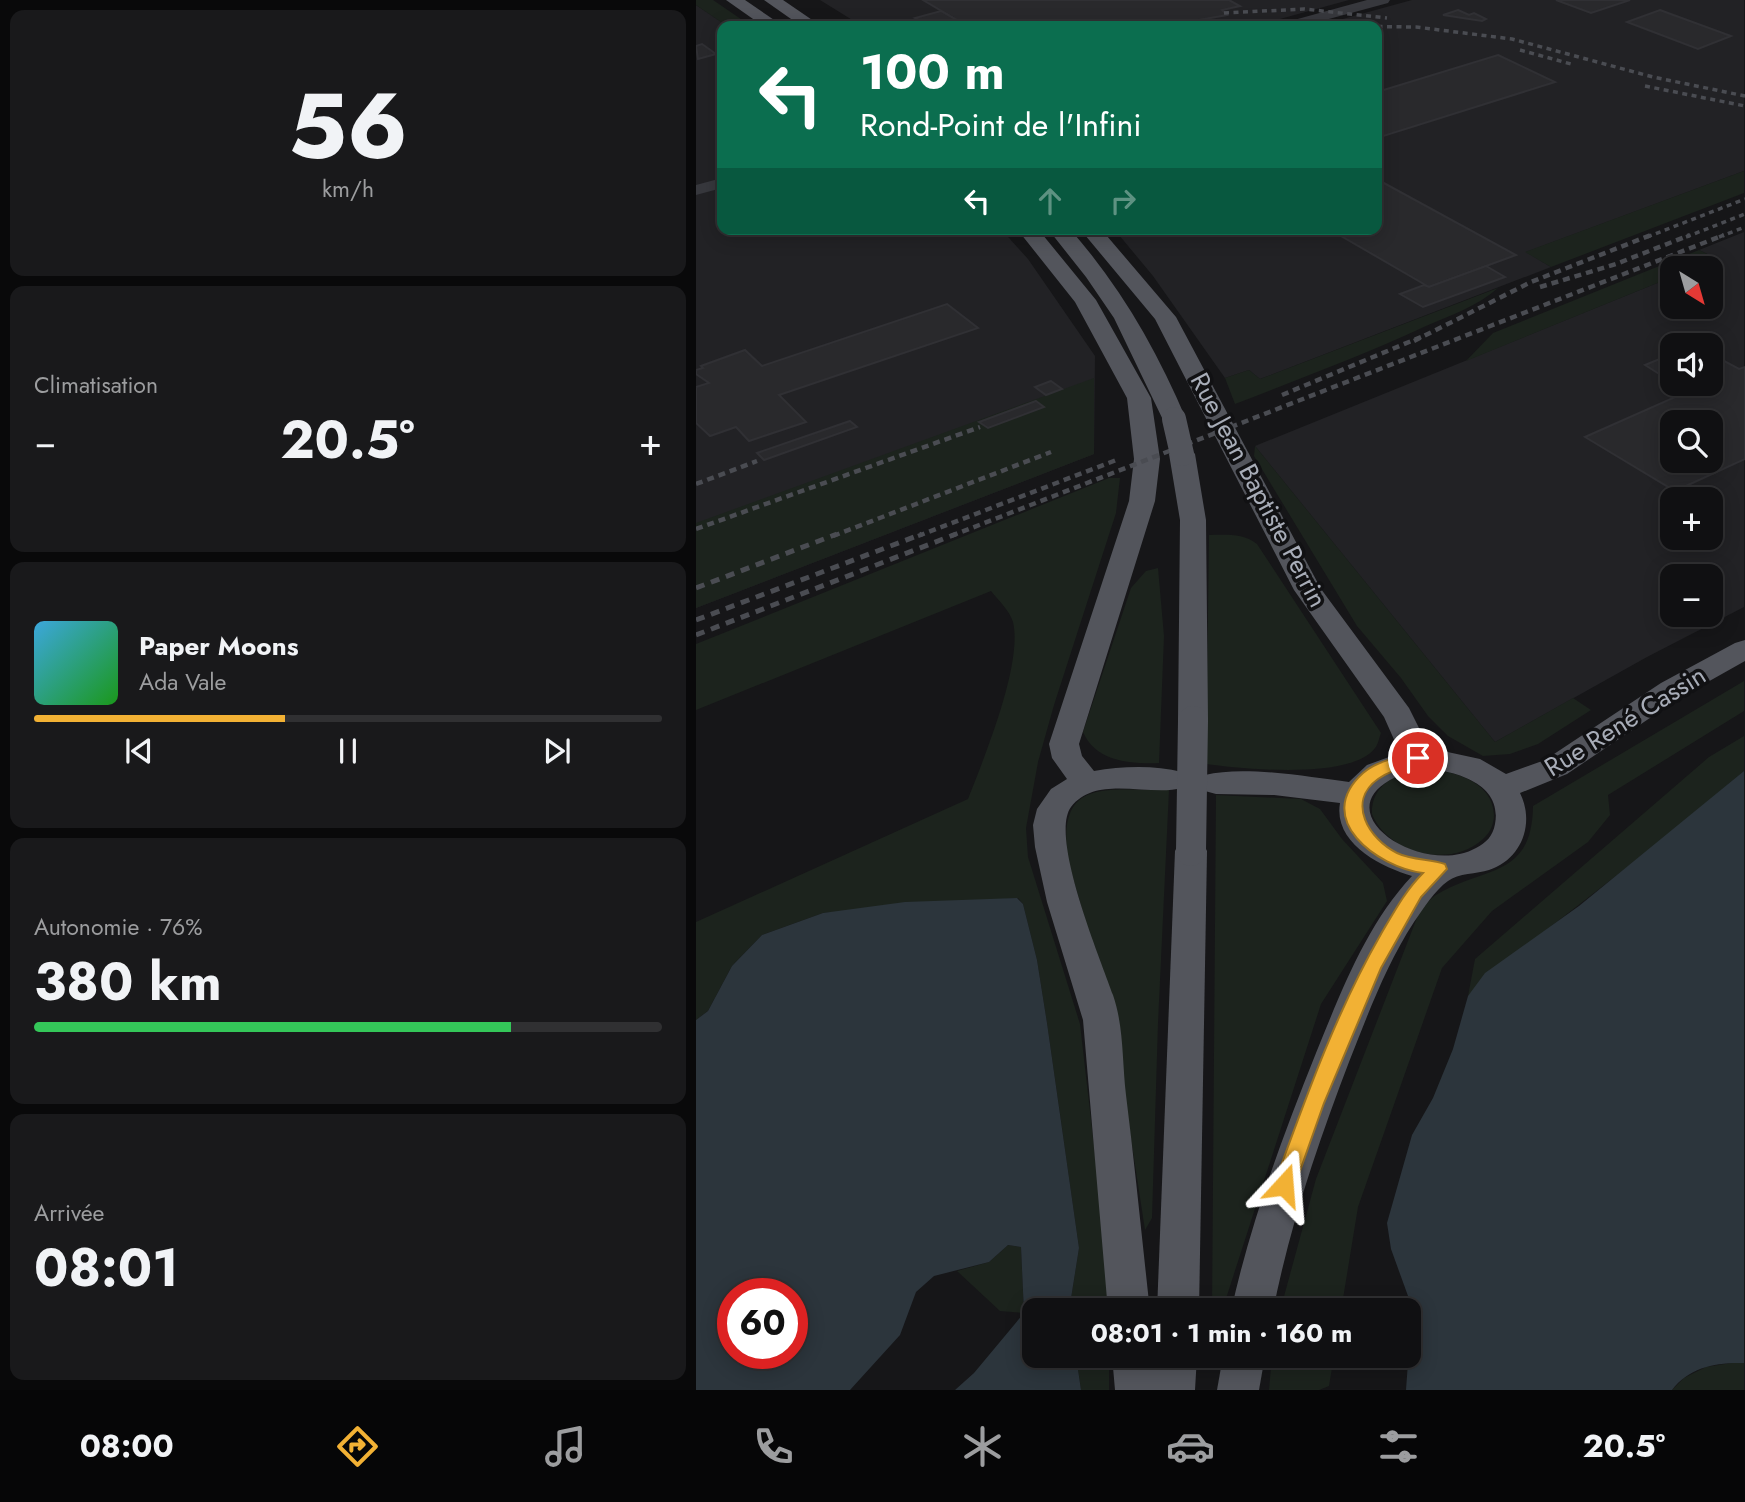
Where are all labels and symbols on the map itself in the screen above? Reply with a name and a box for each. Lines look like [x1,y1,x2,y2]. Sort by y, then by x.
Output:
north arrow [1660,256,1723,318]
street label: Rue Jean Baptiste Perrin [1181,366,1337,614]
street label: Rue René Cassin [1537,656,1713,786]
pin [1388,728,1448,788]
position arrow [1247,1148,1321,1222]
speed limit sign: 60 [717,1278,808,1369]

